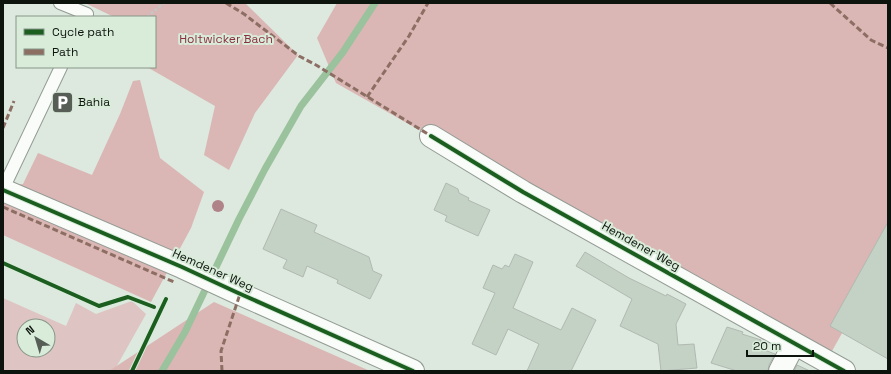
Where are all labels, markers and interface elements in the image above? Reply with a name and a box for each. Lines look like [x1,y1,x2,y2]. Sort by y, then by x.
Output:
legend [16,16,156,68]
text: Cycle path [52,24,114,40]
park label: Holtwicker Bach [179,31,273,47]
text: Path [52,44,78,60]
parking icon: Bahia [50,89,76,115]
place label: Bahia [78,94,110,110]
street label: Hemdener Weg [599,218,683,274]
street label: Hemdener Weg [170,245,256,295]
north arrow [16,318,56,358]
text: N [23,322,37,338]
scale bar [747,332,813,358]
text: 20 m [753,338,781,354]

